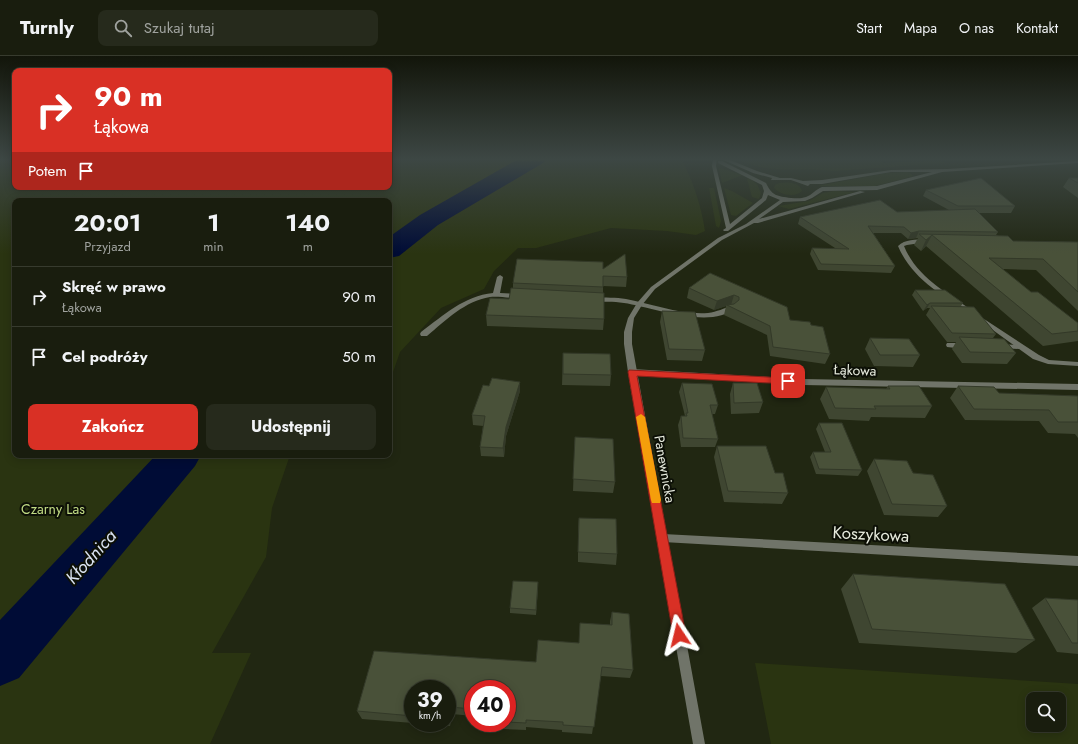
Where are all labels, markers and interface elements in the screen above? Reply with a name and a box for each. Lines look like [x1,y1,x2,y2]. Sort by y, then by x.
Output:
search box [98,10,378,46]
text: Turnly [20,14,74,41]
icon: search [112,17,134,39]
text: Szukaj tutaj [144,17,215,39]
text: Start [856,18,882,38]
text: Mapa [904,18,937,38]
text: O nas [959,18,994,38]
text: Kontakt [1016,18,1058,38]
text: 90 m [94,76,163,117]
icon: right [28,84,80,136]
text: Łąkowa [94,114,149,140]
text: Potem [28,160,67,182]
icon: arrive [75,160,97,182]
text: 20:01 [74,205,141,240]
text: 1 [207,205,219,240]
text: 140 [285,205,330,240]
text: Przyjazd [84,237,131,256]
text: min [203,237,223,256]
text: m [303,237,313,256]
text: Skręć w prawo [62,276,166,298]
icon: right [28,286,50,308]
text: 90 m [342,286,376,308]
text: Łąkowa [62,298,102,317]
icon: arrive [28,346,50,368]
text: Cel podróży [62,346,147,368]
text: 50 m [342,346,376,368]
street label: Łąkowa [832,359,877,381]
pin [771,364,805,398]
icon: arrive [777,370,799,392]
button: Zakończ [28,404,198,450]
button: Udostępnij [206,404,376,450]
street label: Panewnicka [649,434,681,504]
park label: Czarny Las [21,499,85,519]
street label: Koszykowa [832,520,910,548]
water label: Kłodnica [59,524,123,590]
position arrow [658,614,700,656]
speed limit sign: 40 [464,680,516,732]
text: 39 [417,686,443,715]
map controls [1026,692,1066,732]
button: search [1026,692,1066,732]
text: km/h [419,708,441,723]

